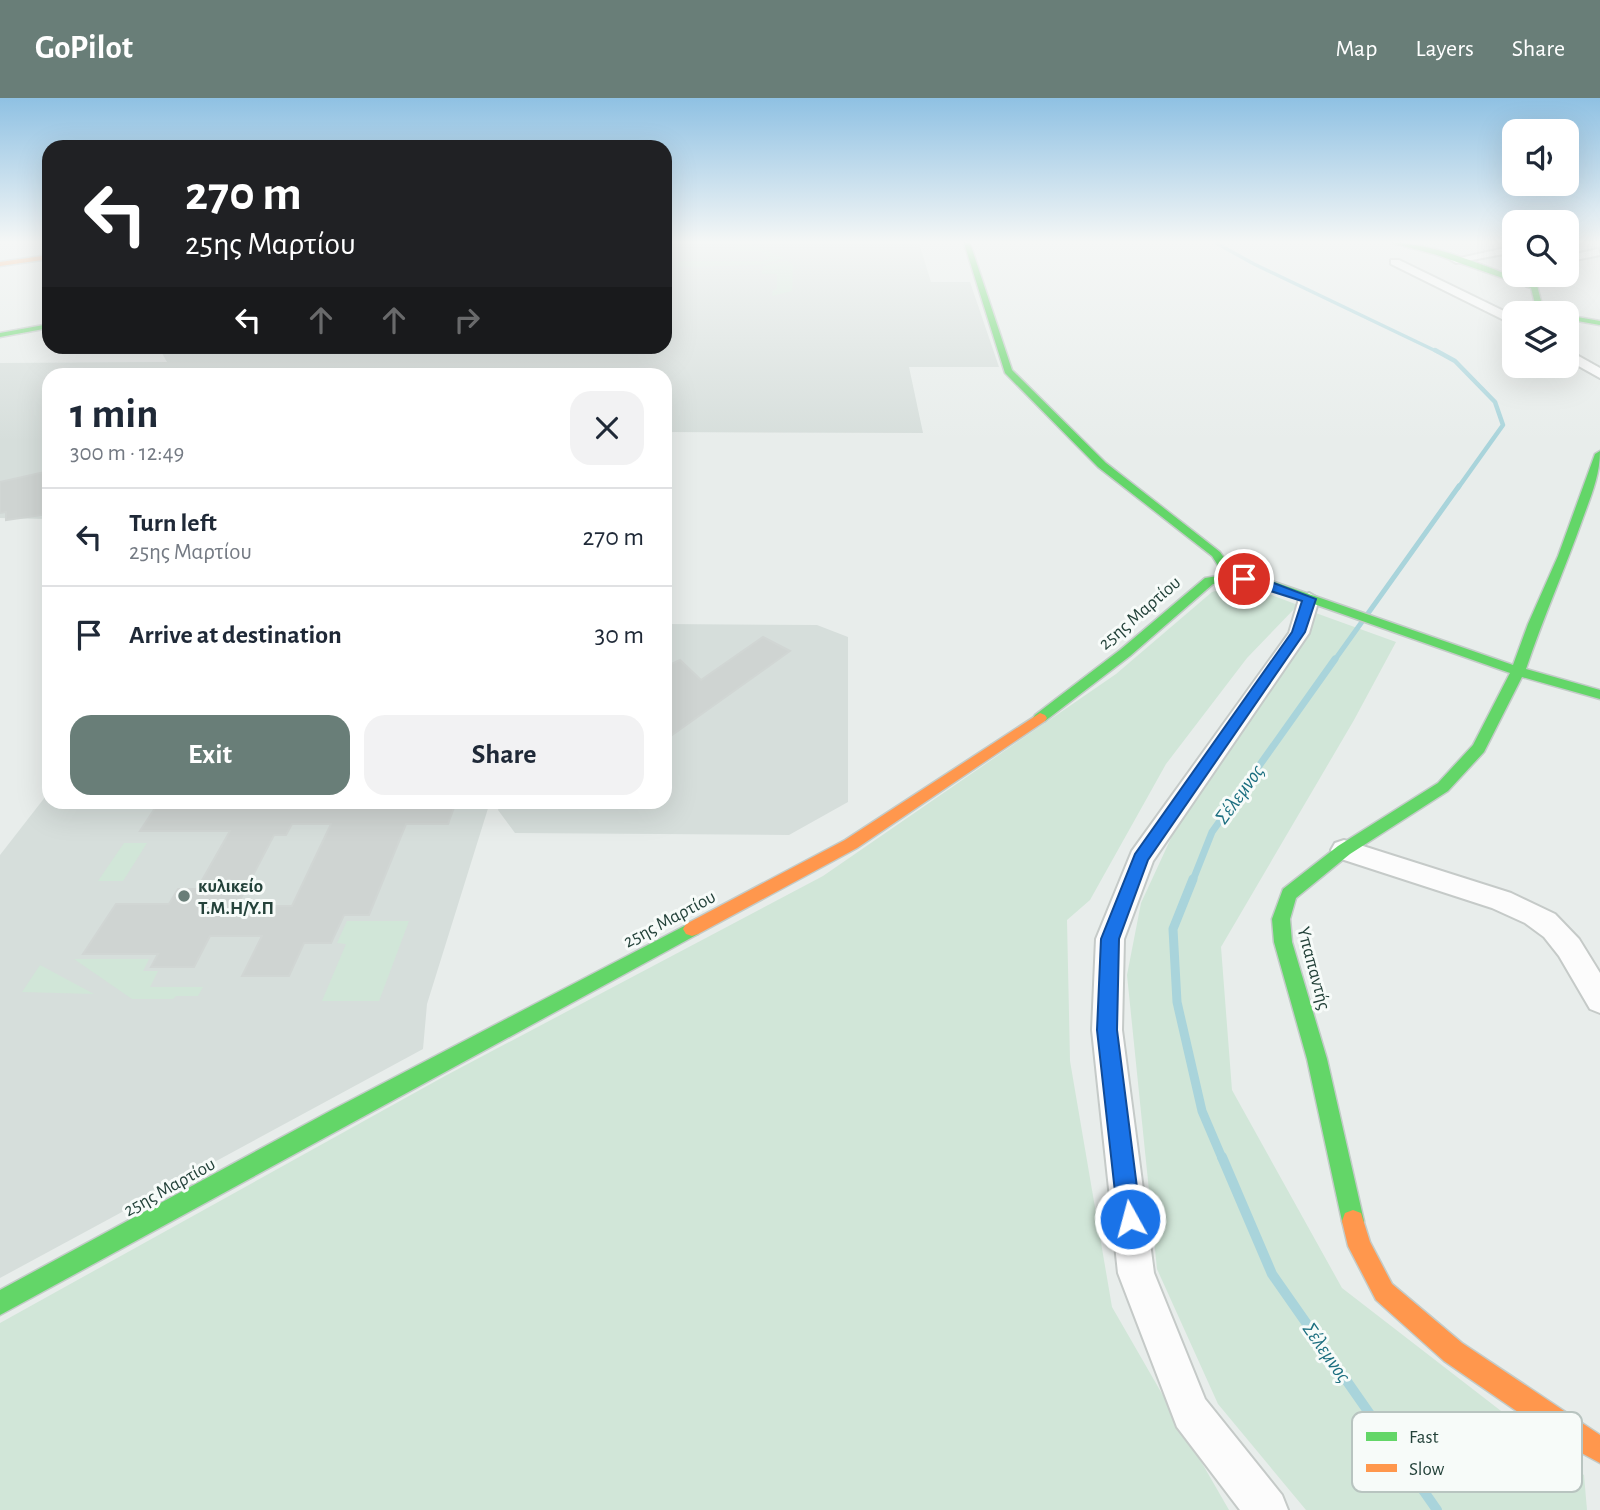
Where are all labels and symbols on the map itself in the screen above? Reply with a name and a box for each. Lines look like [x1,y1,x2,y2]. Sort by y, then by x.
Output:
pin [1214,549,1274,609]
street label: 25ης Μαρτίου [1095,573,1184,654]
water label: Σέλεμνος [1211,760,1269,828]
place label: κυλικείο Τ.M.Η/Υ.Π [198,877,274,918]
street label: 25ης Μαρτίου [620,887,719,952]
marker: κυλικείο Τ.M.Η/Υ.Π [176,888,192,904]
street label: Υπαπαντής [1293,925,1334,1012]
street label: 25ης Μαρτίου [121,1154,219,1220]
position arrow [1093,1182,1167,1256]
water label: Σέλεμνος [1298,1319,1355,1387]
legend [1352,1412,1582,1492]
text: Fast [1409,1428,1439,1447]
text: Slow [1409,1460,1445,1479]

